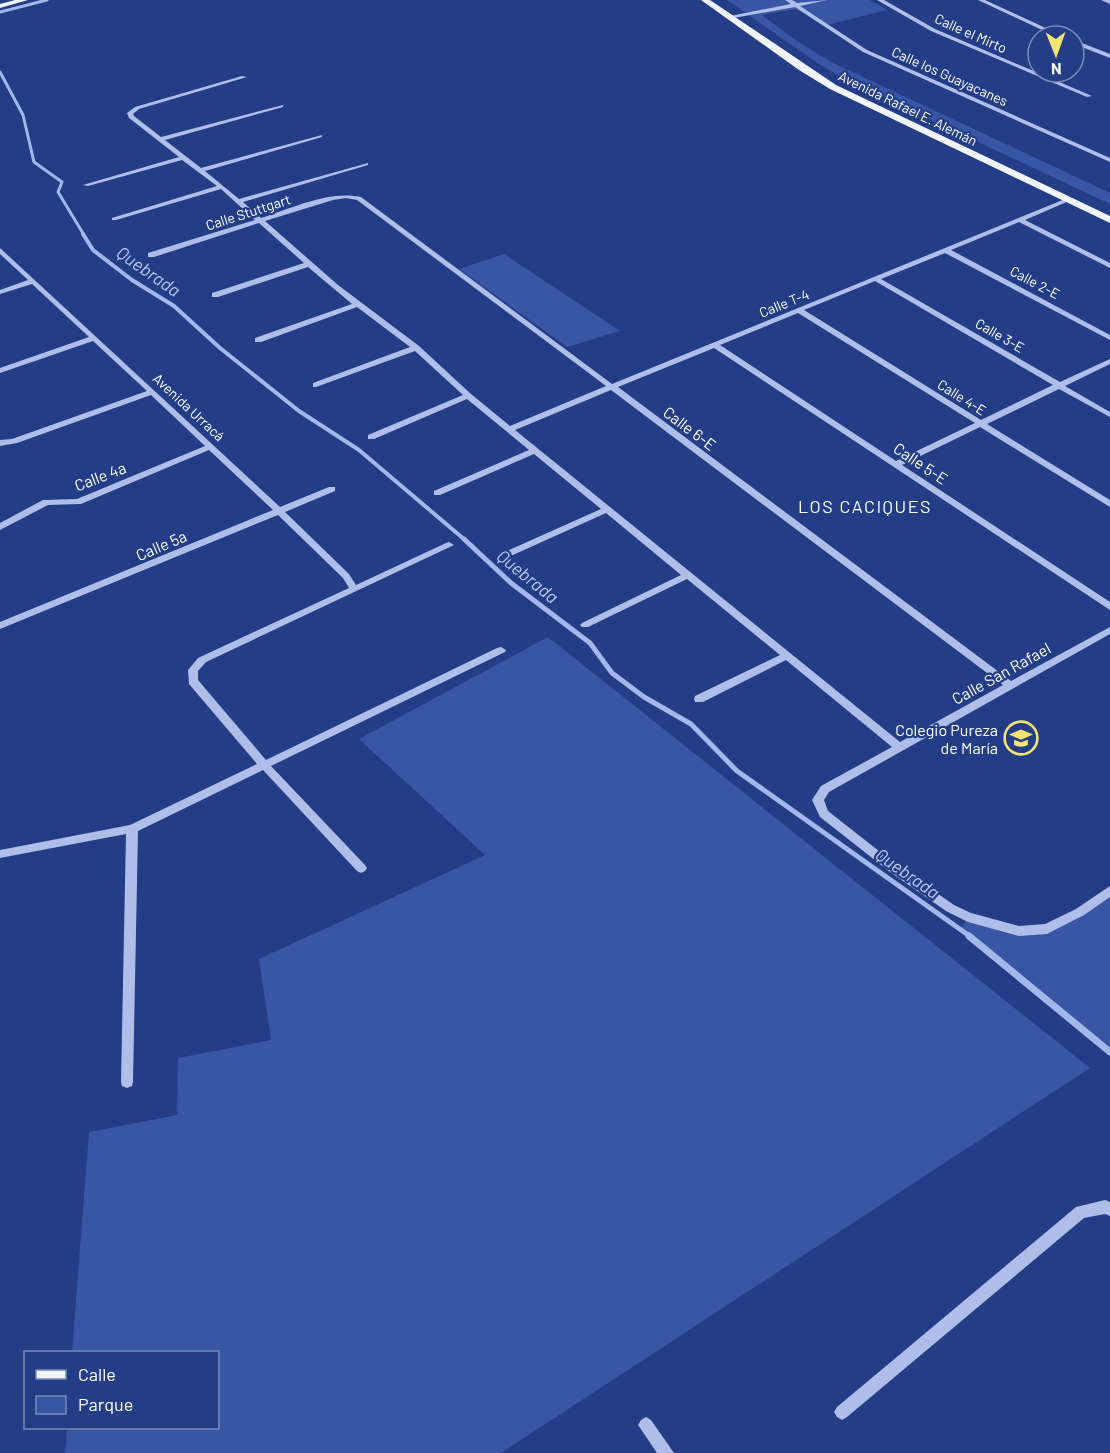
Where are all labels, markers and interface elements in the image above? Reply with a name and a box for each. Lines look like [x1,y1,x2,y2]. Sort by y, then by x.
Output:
street label: Calle el Mirto [932,10,1010,56]
north arrow [1026,24,1086,84]
street label: Calle los Guayacanes [889,43,1011,109]
text: N [1051,60,1062,79]
street label: Avenida Rafael E. Alemán [836,67,980,149]
street label: Calle Stuttgart [203,190,293,234]
water label: Quebrada [113,241,185,301]
street label: Calle 2-E [1007,262,1063,302]
street label: Calle T-4 [756,285,812,321]
street label: Calle 3-E [973,314,1027,356]
street label: Avenida Urracá [150,370,228,444]
street label: Calle 4-E [935,375,989,419]
street label: Calle 6-E [660,402,720,454]
street label: Calle 5-E [890,438,952,488]
street label: Calle 4a [71,457,129,495]
district label: LOS CACIQUES [798,495,932,517]
street label: Calle 5a [133,526,189,564]
water label: Quebrada [493,544,563,608]
street label: Calle San Rafael [948,638,1054,708]
place label: Colegio Pureza de María [895,720,998,757]
school or university icon: Colegio Pureza de María [1003,720,1039,756]
water label: Quebrada [872,843,944,903]
legend [24,1351,219,1429]
text: Calle [78,1363,116,1385]
text: Parque [78,1393,133,1415]

